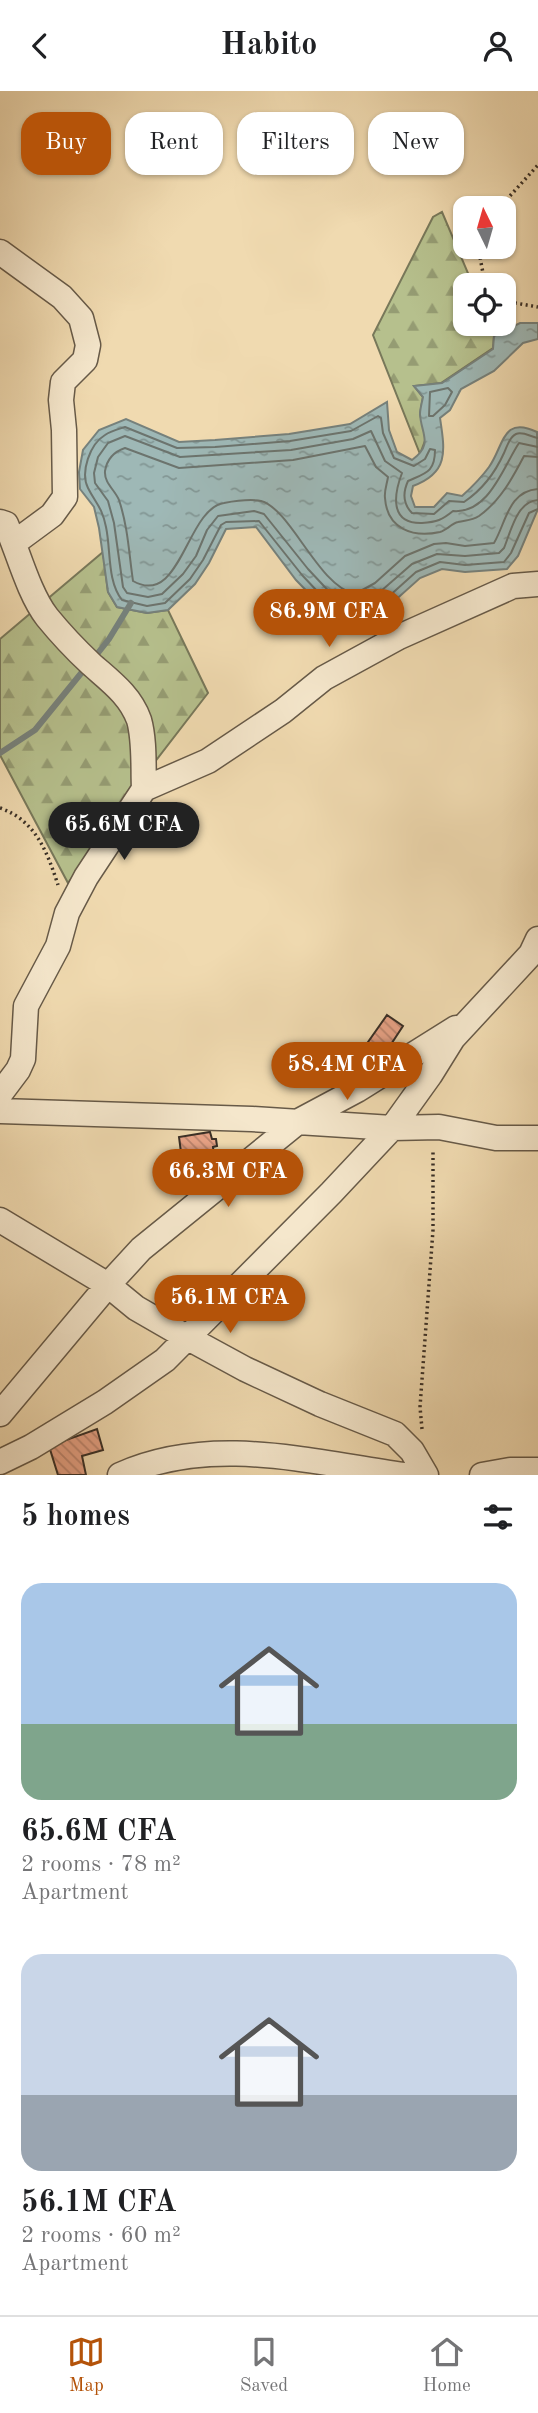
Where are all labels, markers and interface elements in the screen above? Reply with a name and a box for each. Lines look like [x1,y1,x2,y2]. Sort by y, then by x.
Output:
icon: back [21,27,59,65]
icon: person [479,27,517,65]
text: Habito [221,30,317,62]
chip: Buy [21,112,111,175]
chip: Rent [125,112,223,175]
chip: Filters [237,112,354,175]
chip: New [368,112,464,175]
north arrow [453,196,516,259]
map controls [453,196,516,336]
button: locate [453,273,516,336]
pin: 86.9M CFA [249,589,409,649]
text: 86.9M CFA [269,600,389,623]
pin: 65.6M CFA [44,803,204,862]
text: 65.6M CFA [64,813,184,836]
pin: 58.4M CFA [267,1042,427,1102]
text: 58.4M CFA [287,1053,407,1076]
pin: 66.3M CFA [148,1149,308,1209]
text: 66.3M CFA [168,1160,288,1183]
pin: 56.1M CFA [150,1275,310,1335]
text: 56.1M CFA [170,1286,290,1309]
icon: filters [479,1498,517,1536]
text: 5 homes [21,1502,130,1532]
icon: home [206,1628,332,1754]
text: 65.6M CFA [21,1817,177,1847]
text: 2 rooms · 78 m² [21,1853,181,1876]
text: Apartment [21,1881,129,1904]
icon: home [206,1999,332,2125]
text: 56.1M CFA [21,2188,177,2218]
text: 2 rooms · 60 m² [21,2224,181,2247]
text: Apartment [21,2252,129,2275]
tab: Map [67,2333,105,2398]
tab: Saved [240,2333,288,2398]
tab: Home [423,2333,471,2398]

